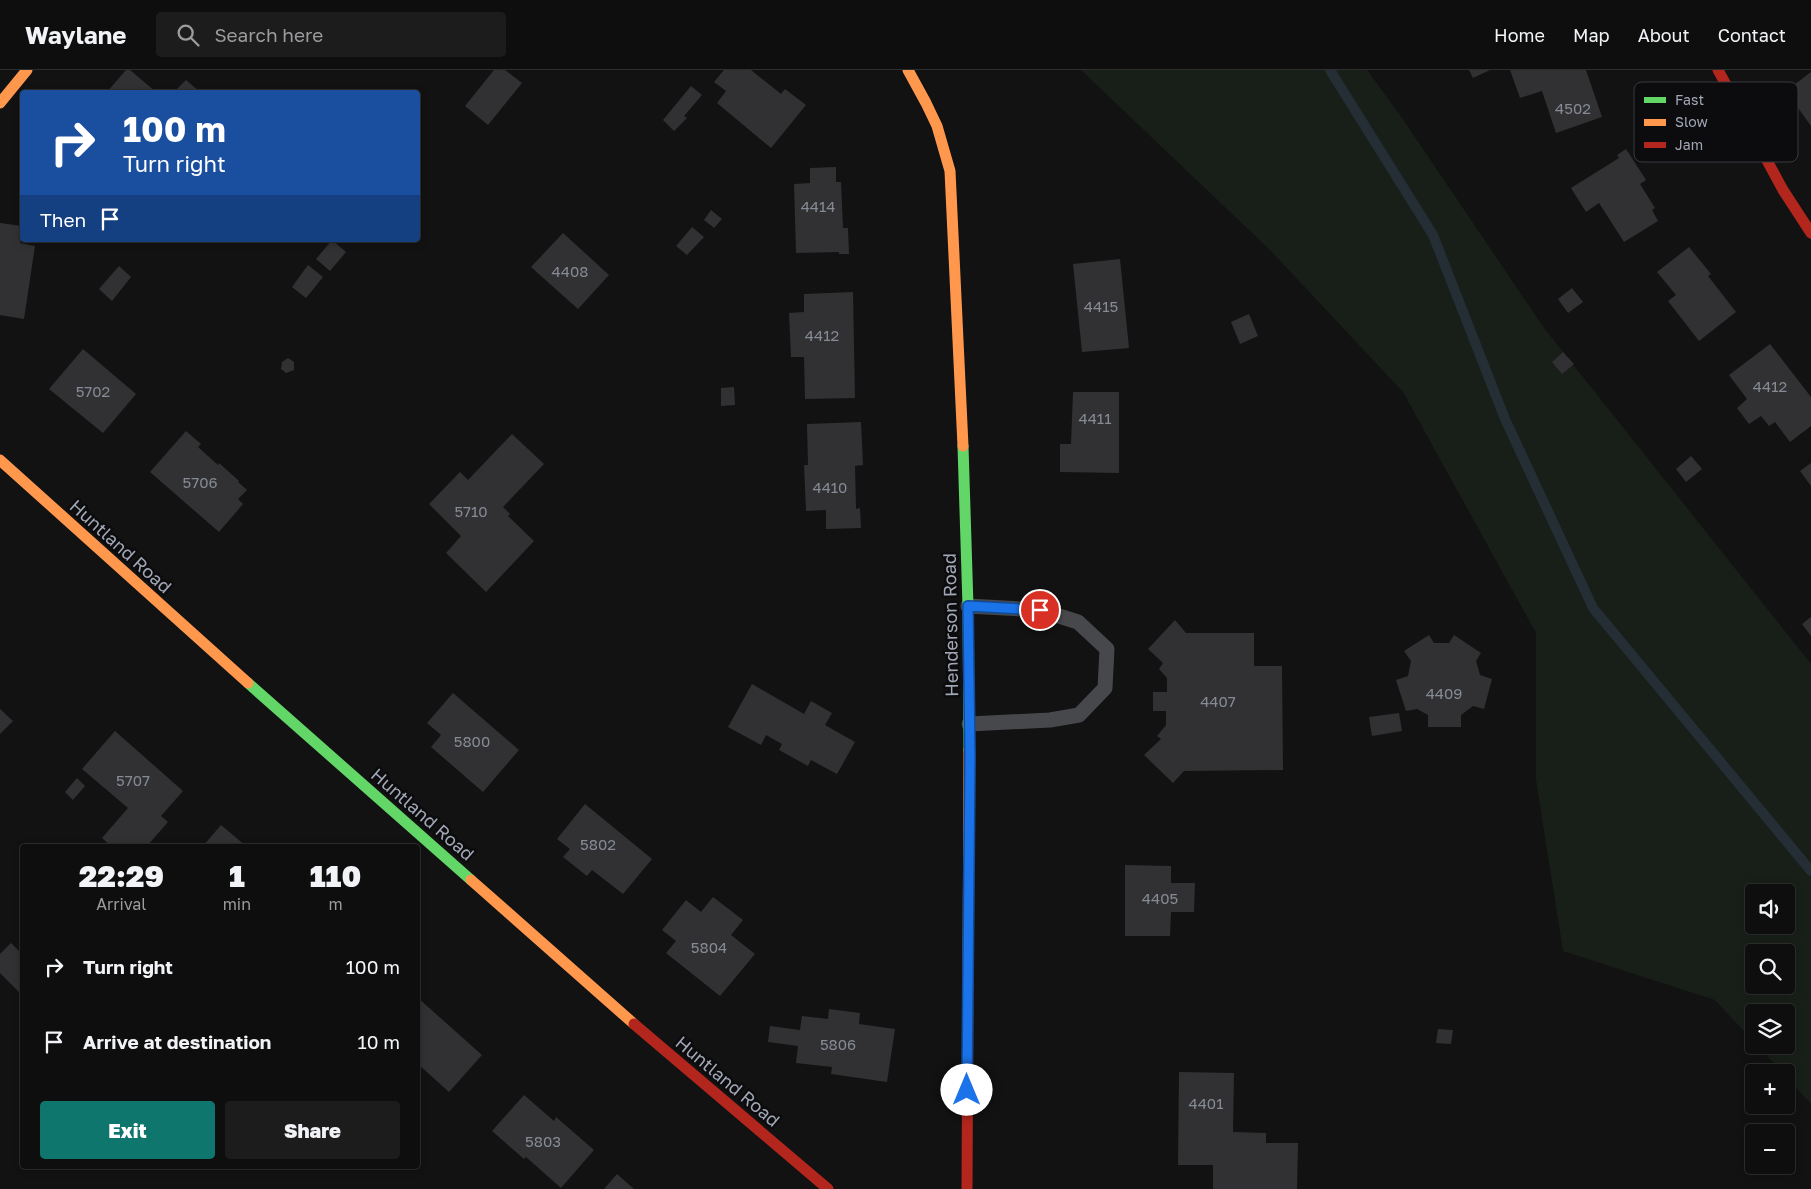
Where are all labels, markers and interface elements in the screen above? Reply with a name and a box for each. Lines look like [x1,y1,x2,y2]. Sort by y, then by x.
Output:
search box [156,12,506,57]
text: Waylane [25,20,126,49]
icon: search [174,21,202,49]
text: Search here [214,23,323,46]
text: Home [1494,24,1545,46]
text: Map [1573,24,1610,46]
text: About [1638,24,1690,46]
text: Contact [1718,24,1786,46]
legend [1634,82,1798,162]
text: Fast [1675,91,1704,108]
house number: 4502 [1555,99,1591,117]
text: 100 m [123,108,226,150]
icon: right [40,110,105,175]
text: Slow [1675,113,1708,130]
text: Jam [1675,136,1703,153]
text: Turn right [123,150,226,177]
house number: 4414 [801,197,835,215]
icon: arrive [96,205,124,233]
text: Then [40,208,86,231]
house number: 4408 [552,262,588,280]
house number: 4415 [1084,297,1118,315]
house number: 4412 [805,326,839,344]
house number: 4412 [1753,377,1787,395]
house number: 5702 [76,382,110,400]
house number: 4411 [1079,409,1111,427]
house number: 5706 [182,473,218,491]
house number: 4410 [813,478,847,496]
street label: Huntland Road [66,495,176,597]
house number: 5710 [454,502,488,520]
street label: Henderson Road [938,553,962,697]
pin [1019,589,1061,631]
icon: arrive [1026,596,1054,624]
house number: 4409 [1426,684,1462,702]
house number: 4407 [1200,692,1236,710]
house number: 5800 [454,732,490,750]
street label: Huntland Road [367,763,479,865]
house number: 5707 [116,771,150,789]
house number: 5802 [580,835,616,853]
text: 22:29 [79,858,164,894]
text: 1 [229,858,245,894]
text: 110 [310,858,361,894]
map controls [1745,884,1795,1174]
button: sound [1745,884,1795,934]
house number: 4405 [1142,889,1178,907]
text: Arrival [96,894,146,914]
text: min [223,894,251,914]
text: m [328,894,343,914]
house number: 5804 [691,938,727,956]
button: search [1745,944,1795,994]
icon: right [40,953,68,981]
text: Turn right [83,955,173,978]
text: 100 m [346,955,400,978]
button: layers [1745,1004,1795,1054]
icon: arrive [40,1028,68,1056]
text: Arrive at destination [83,1030,271,1053]
text: 10 m [357,1030,400,1053]
street label: Huntland Road [671,1031,785,1131]
house number: 5806 [820,1035,856,1053]
position arrow [940,1063,992,1115]
button: + [1745,1064,1795,1114]
house number: 4401 [1189,1094,1223,1112]
button: Exit [40,1101,215,1159]
button: Share [225,1101,400,1159]
button: − [1745,1124,1795,1174]
house number: 5803 [525,1132,561,1150]

